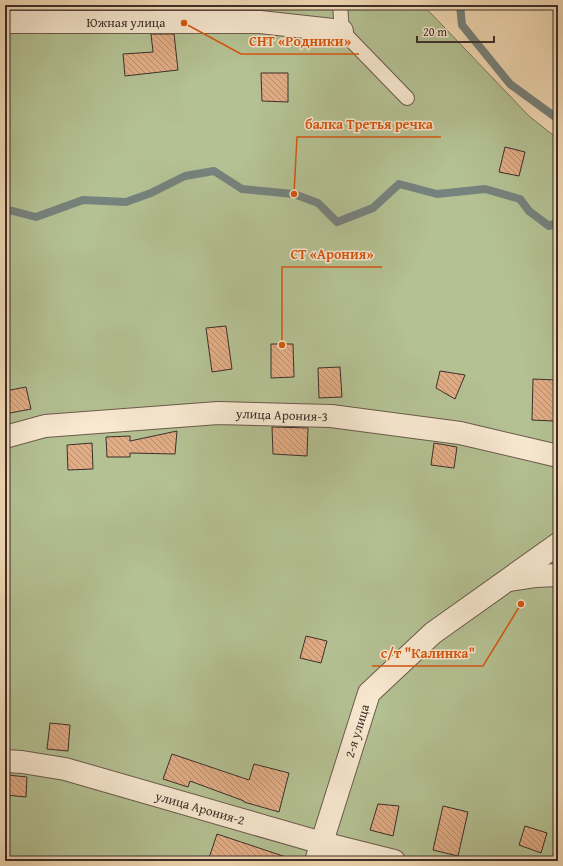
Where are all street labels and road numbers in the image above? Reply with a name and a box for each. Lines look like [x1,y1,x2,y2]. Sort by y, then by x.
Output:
street label: Южная улица [87,13,166,32]
street label: улица Арония-3 [235,404,328,426]
street label: 2-я улица [340,701,374,760]
street label: улица Арония-2 [152,786,247,830]

